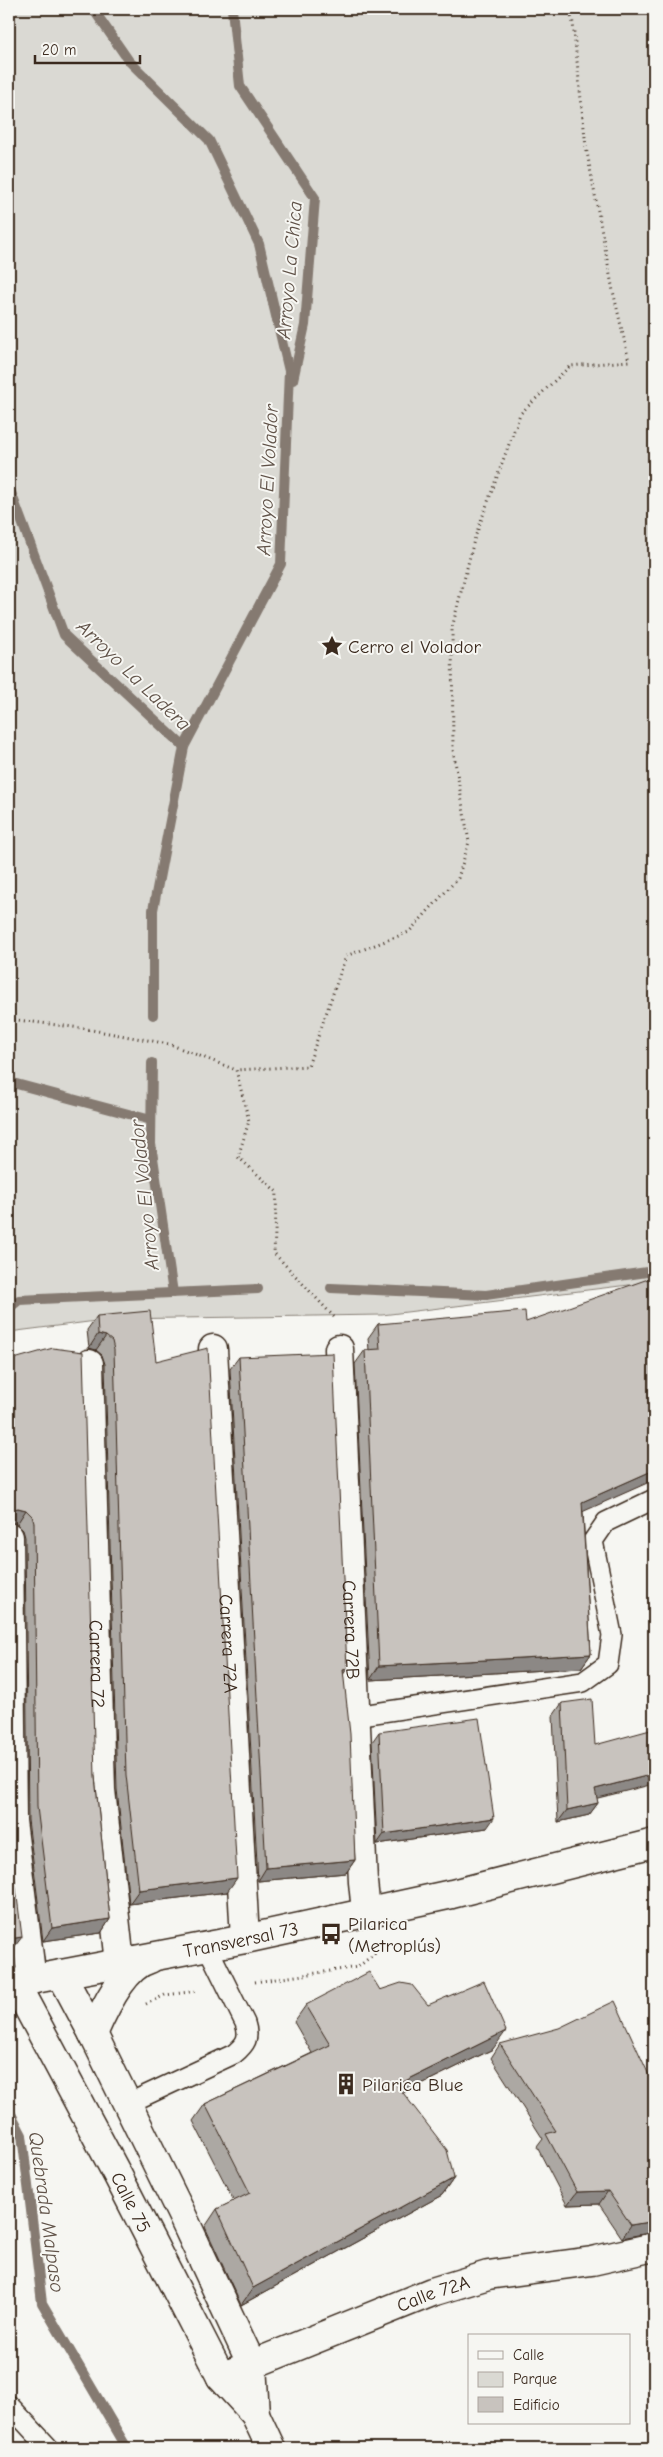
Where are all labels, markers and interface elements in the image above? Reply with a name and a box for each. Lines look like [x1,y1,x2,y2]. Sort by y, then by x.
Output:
scale bar [35,32,140,64]
text: 20 m [42,41,76,59]
water label: Arroyo La Chica [272,200,307,341]
water label: Arroyo El Volador [252,403,283,557]
water label: Arroyo La Ladera [71,615,195,735]
place icon: Cerro el Volador [319,633,345,659]
place label: Cerro el Volador [348,636,482,658]
water label: Arroyo El Volador [125,1118,164,1272]
street label: Carrera 72B [337,1579,364,1680]
street label: Carrera 72A [214,1594,242,1694]
street label: Carrera 72 [84,1620,109,1708]
place label: Pilarica (Metroplús) [348,1913,441,1957]
street label: Transversal 73 [182,1918,300,1963]
bus stop icon: Pilarica (Metroplús) [318,1921,344,1947]
building icon: Pilarica Blue [333,2071,359,2097]
place label: Pilarica Blue [362,2074,463,2096]
water label: Quebrada Malpaso [24,2130,69,2294]
street label: Calle 75 [106,2169,155,2236]
street label: Calle 72A [394,2271,472,2317]
legend [468,2334,630,2424]
text: Calle [513,2346,545,2364]
text: Parque [513,2370,558,2388]
text: Edificio [513,2396,560,2414]

